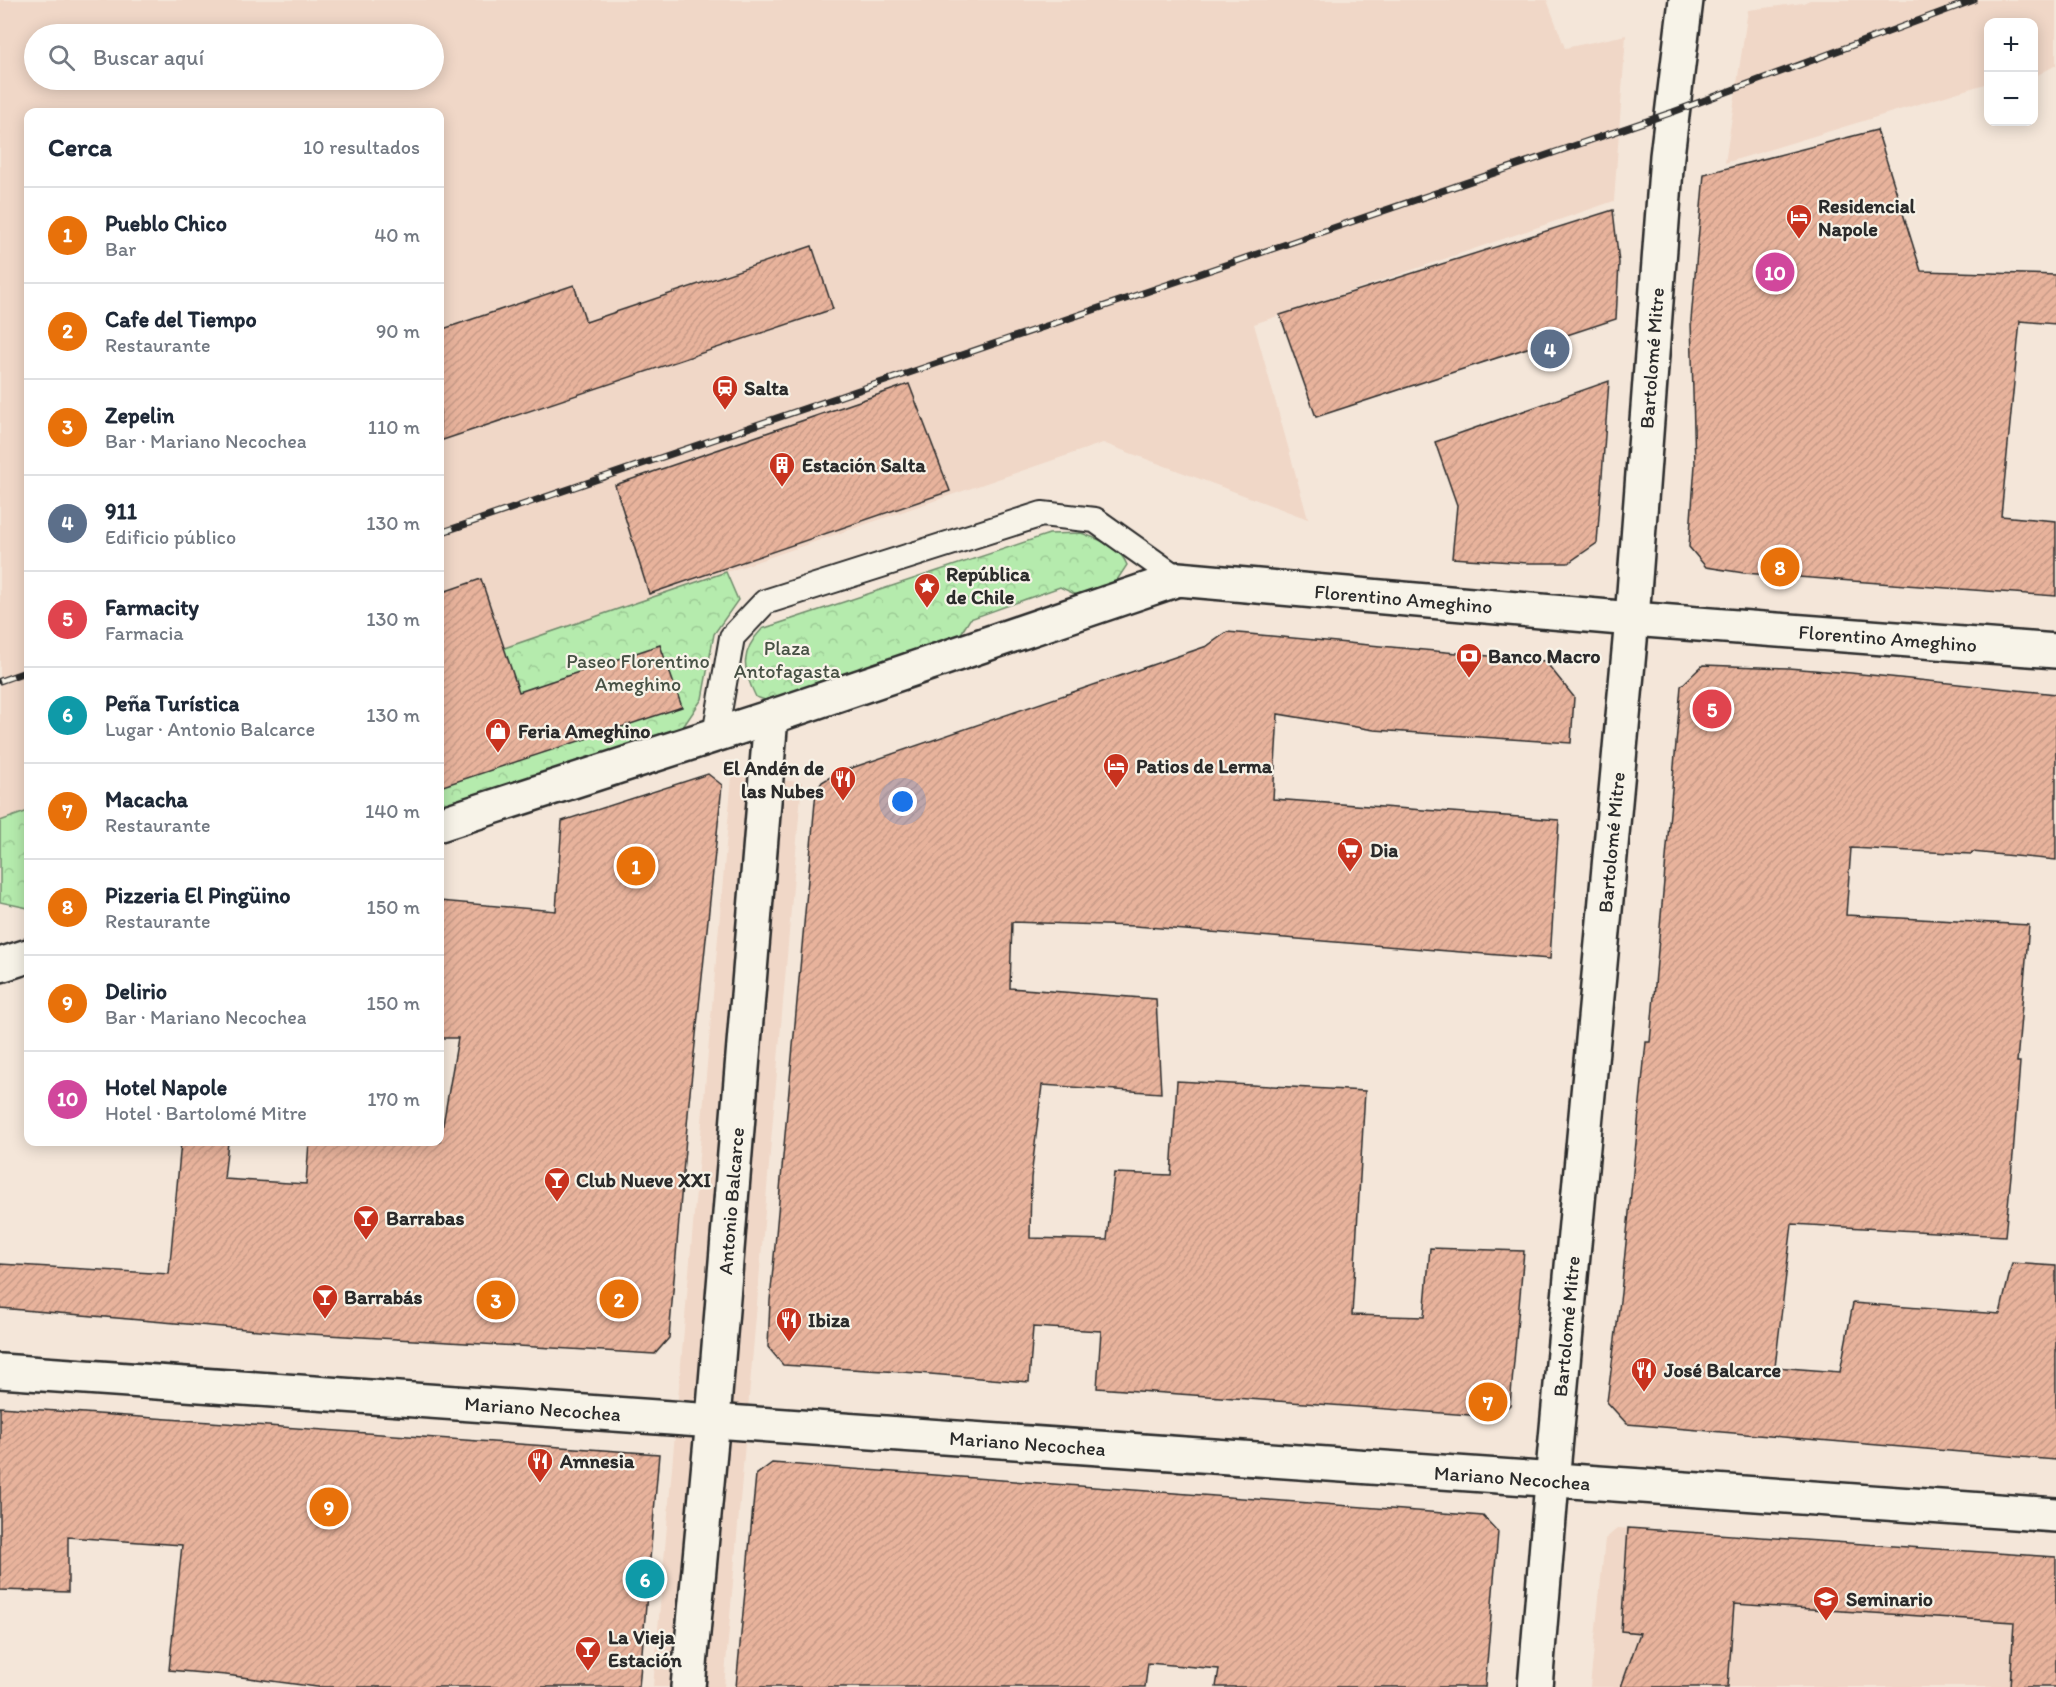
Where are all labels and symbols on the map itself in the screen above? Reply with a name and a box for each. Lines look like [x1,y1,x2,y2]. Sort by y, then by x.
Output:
place label: Residencial Napole [1818,194,1916,242]
hotel icon: Residencial Napole [1784,202,1814,240]
pin: 10 [1756,250,1794,294]
street label: Bartolomé Mitre [1634,287,1669,430]
pin: 4 [1530,326,1570,372]
station icon: Salta [710,373,740,411]
place label: Salta [744,376,789,400]
building icon: Estación Salta [767,450,797,488]
place label: Estación Salta [802,453,926,477]
pin: 8 [1760,544,1800,590]
place label: República de Chile [946,562,1031,609]
place icon: República de Chile [912,571,942,609]
street label: Florentino Ameghino [1313,579,1494,619]
street label: Florentino Ameghino [1798,620,1978,657]
park label: Plaza Antofagasta [734,636,841,683]
bank icon: Banco Macro [1454,641,1484,679]
place label: Banco Macro [1488,644,1600,668]
park label: Paseo Florentino Ameghino [566,649,710,696]
pin: 5 [1692,686,1732,732]
shop icon: Feria Ameghino [483,716,513,754]
place label: Feria Ameghino [518,719,651,744]
hotel icon: Patios de Lerma [1101,751,1131,789]
place label: Patios de Lerma [1136,754,1273,778]
place label: El Andén de las Nubes [723,756,824,803]
restaurant icon: El Andén de las Nubes [828,764,858,802]
street label: Bartolomé Mitre [1593,771,1630,914]
your location [888,787,917,816]
supermarket icon: Dia [1335,835,1365,873]
place label: Dia [1370,838,1398,862]
pin: 1 [616,844,656,888]
street label: Antonio Balcarce [713,1126,749,1276]
bar icon: Club Nueve XXI [542,1165,572,1203]
place label: Club Nueve XXI [576,1168,711,1192]
bar icon: Barrabas [351,1203,381,1241]
place label: Barrabas [386,1206,464,1230]
street label: Bartolomé Mitre [1548,1255,1585,1398]
pin: 2 [600,1276,638,1322]
pin: 3 [476,1278,516,1322]
bar icon: Barrabás [310,1282,340,1320]
place label: Barrabás [344,1285,423,1309]
restaurant icon: Ibiza [774,1305,804,1343]
place label: Ibiza [808,1308,850,1332]
restaurant icon: José Balcarce [1629,1355,1659,1393]
place label: José Balcarce [1663,1358,1781,1382]
pin: 7 [1468,1380,1508,1424]
street label: Mariano Necochea [464,1391,622,1426]
street label: Mariano Necochea [948,1426,1107,1461]
restaurant icon: Amnesia [525,1446,555,1484]
place label: Amnesia [559,1449,635,1473]
street label: Mariano Necochea [1433,1460,1591,1495]
pin: 9 [310,1484,348,1530]
pin: 6 [626,1556,664,1602]
school or university icon: Seminario [1811,1584,1841,1622]
place label: Seminario [1846,1587,1933,1611]
place label: La Vieja Estación [608,1625,683,1672]
bar icon: La Vieja Estación [573,1634,603,1672]

